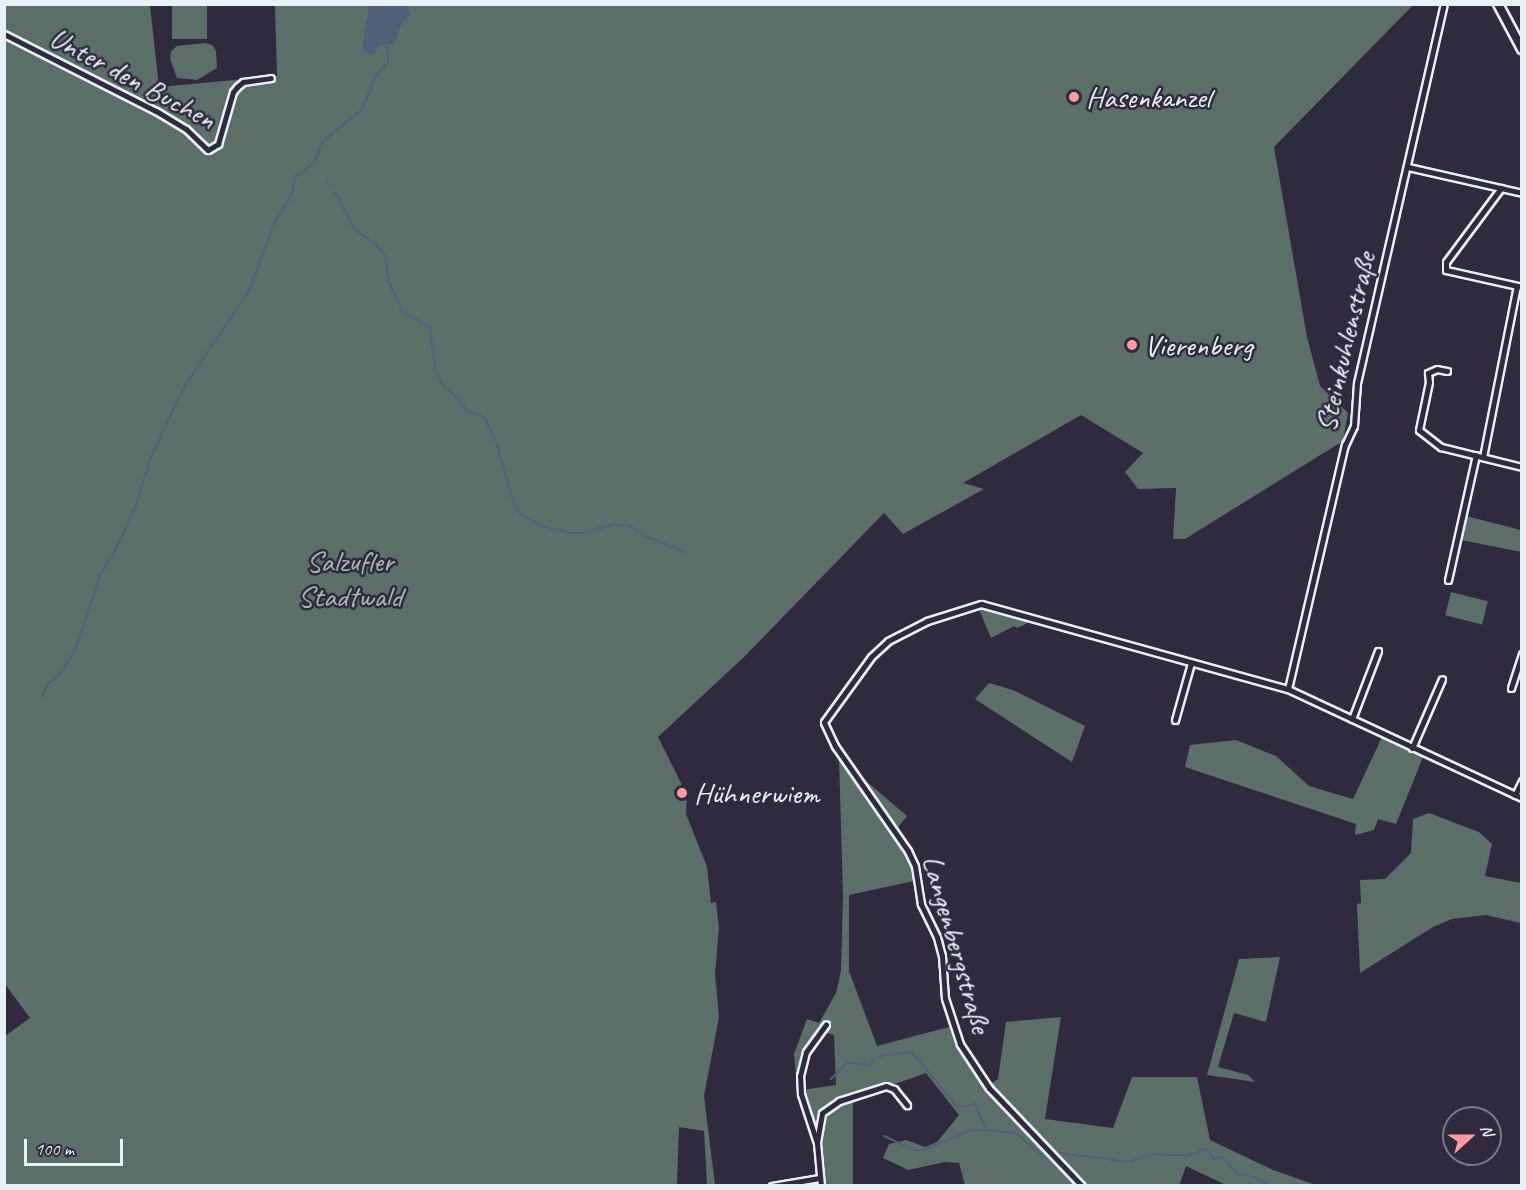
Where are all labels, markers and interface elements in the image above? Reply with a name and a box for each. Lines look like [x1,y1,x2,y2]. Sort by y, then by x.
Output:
street label: Unter den Buchen [44,19,222,137]
place label: Hasenkanzel [1086,79,1210,115]
marker: Hasenkanzel [1067,90,1081,104]
street label: Steinkuhlenstraße [1307,249,1383,435]
place label: Vierenberg [1144,327,1252,363]
marker: Vierenberg [1125,338,1139,352]
park label: Salzufler Stadtwald [298,543,402,614]
place label: Hühnerwiem [694,775,819,811]
marker: Hühnerwiem [675,786,689,800]
street label: Langenbergstraße [914,851,1000,1037]
north arrow [1442,1106,1502,1166]
text: N [1476,1122,1498,1138]
scale bar [27,1127,126,1165]
text: 100 m [35,1138,74,1160]

